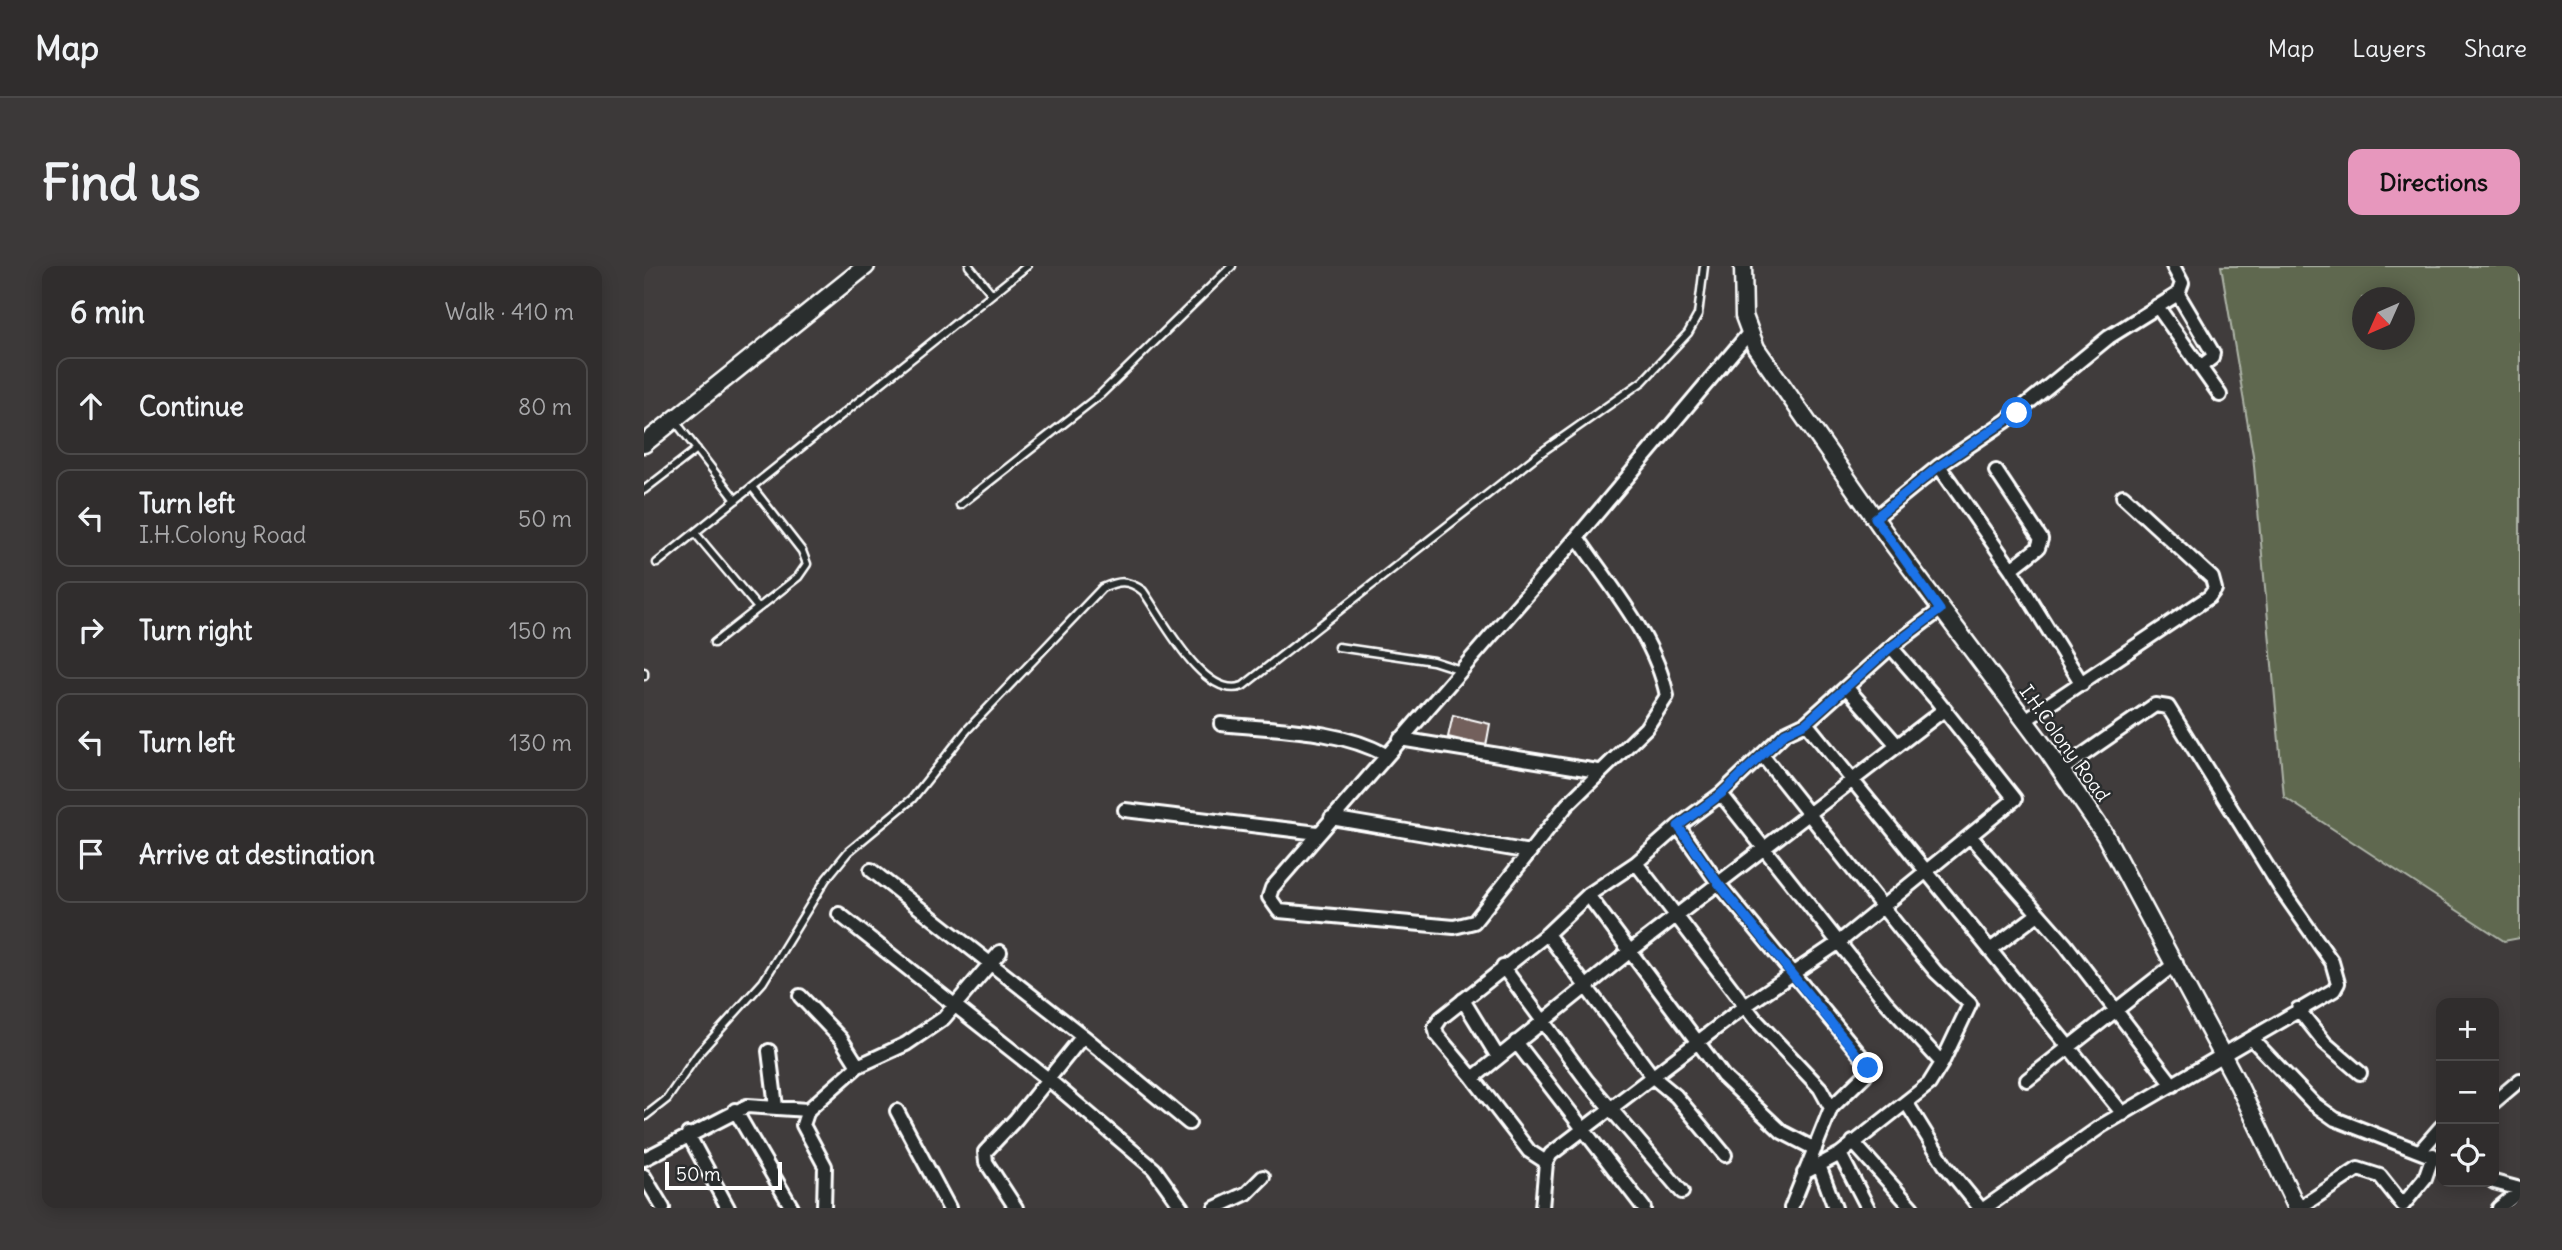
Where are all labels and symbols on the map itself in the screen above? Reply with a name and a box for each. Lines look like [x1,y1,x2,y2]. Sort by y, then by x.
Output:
north arrow [2352,287,2415,350]
route start [2001,397,2032,428]
street label: I.H.Colony Road [2015,680,2115,806]
route end [1852,1052,1883,1083]
scale bar [665,1159,782,1191]

